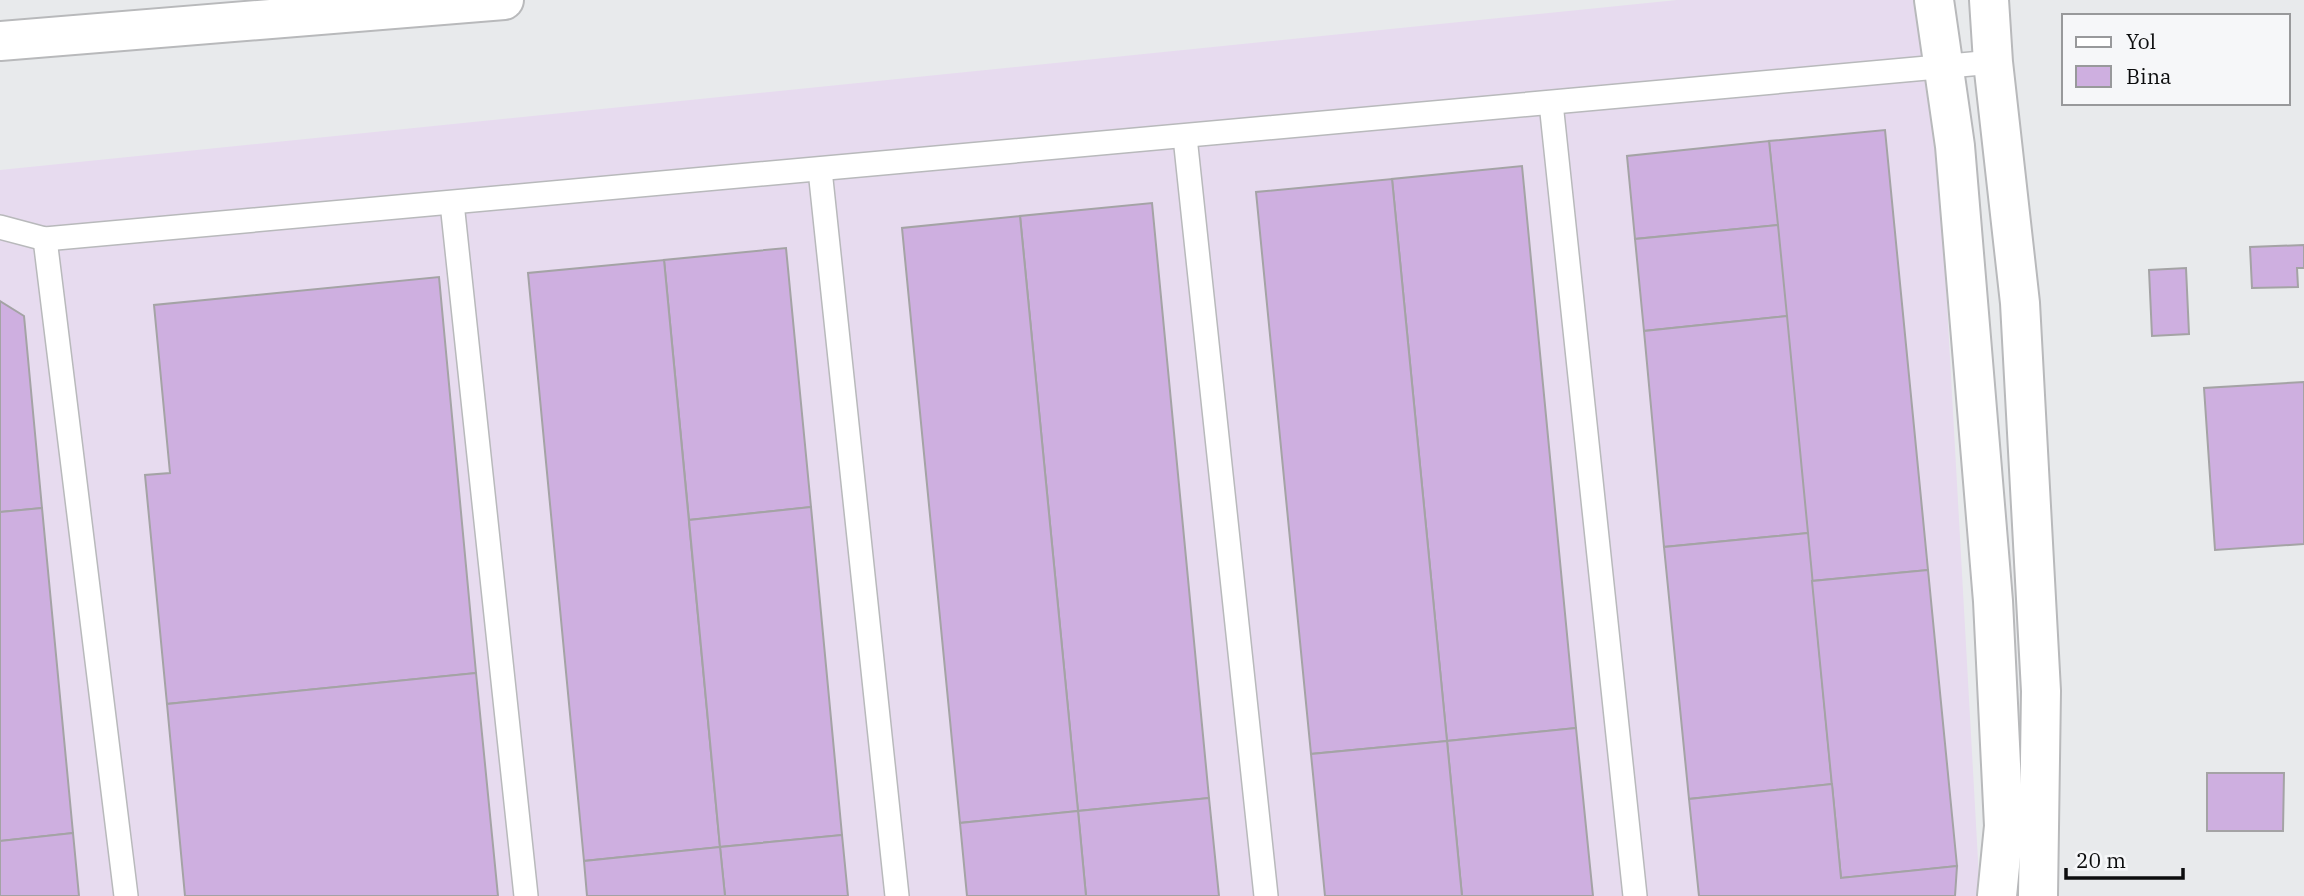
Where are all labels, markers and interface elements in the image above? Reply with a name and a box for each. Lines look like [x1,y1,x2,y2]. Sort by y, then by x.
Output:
legend [2062,14,2290,105]
text: Yol [2126,27,2156,55]
text: Bina [2126,62,2172,90]
scale bar [2066,836,2183,880]
text: 20 m [2076,846,2126,874]

